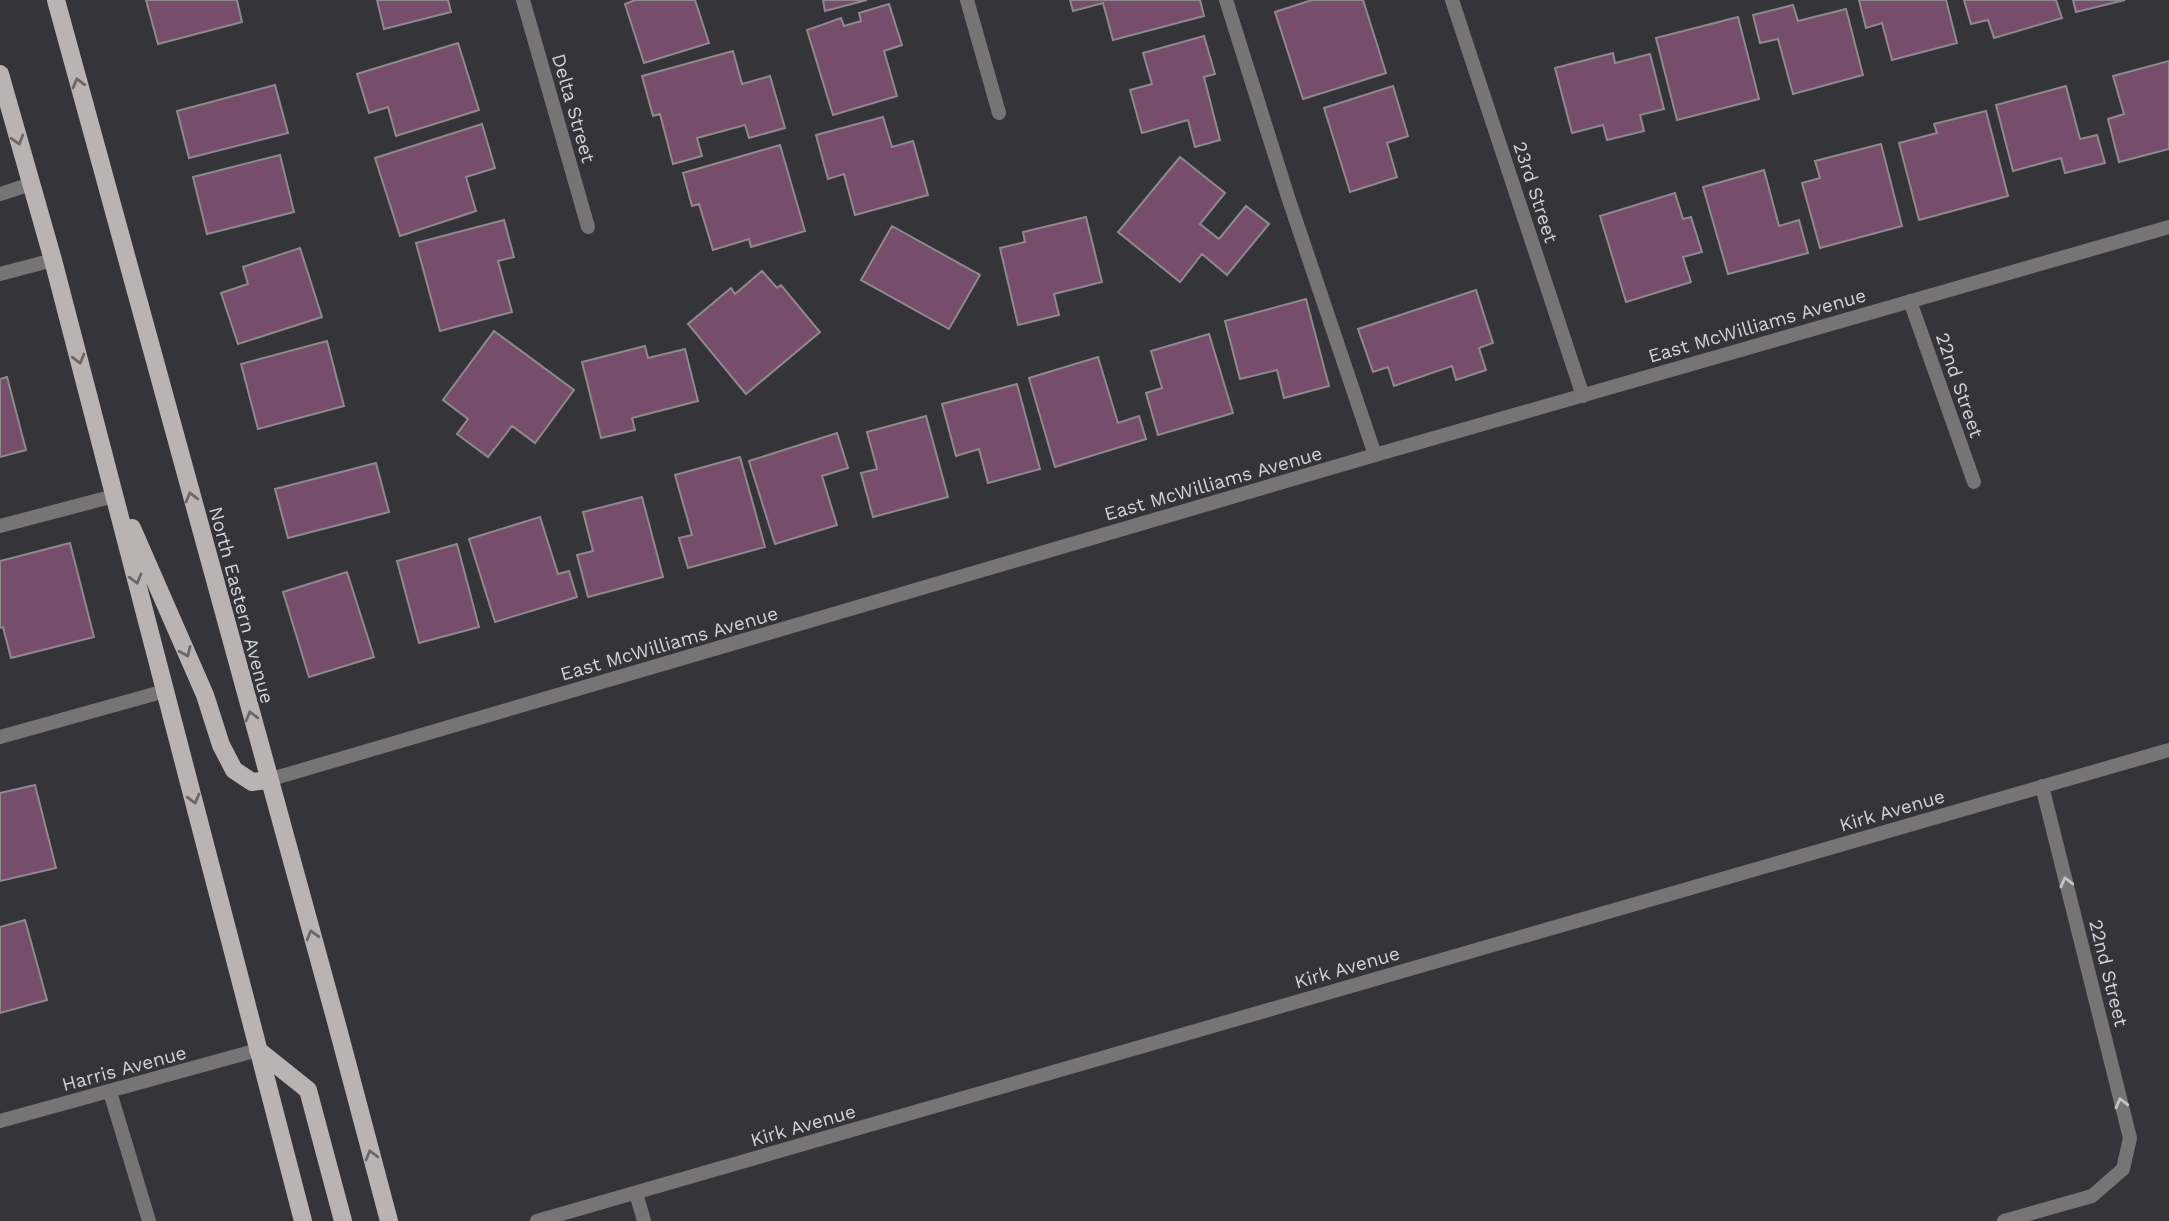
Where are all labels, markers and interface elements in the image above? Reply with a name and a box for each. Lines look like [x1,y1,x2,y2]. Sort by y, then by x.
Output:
street label: Delta Street [547,51,600,165]
one-way arrow [72,77,87,89]
one-way arrow [10,134,25,146]
street label: 23rd Street [1508,139,1563,246]
street label: East McWilliams Avenue [1646,283,1869,368]
street label: 22nd Street [1931,330,1988,441]
one-way arrow [71,353,85,365]
street label: East McWilliams Avenue [1102,441,1325,526]
one-way arrow [185,491,199,503]
street label: North Eastern Avenue [204,504,279,706]
one-way arrow [128,573,142,585]
street label: East McWilliams Avenue [558,601,781,686]
one-way arrow [178,644,192,657]
one-way arrow [245,710,259,722]
street label: Kirk Avenue [1837,784,1947,836]
one-way arrow [186,793,200,805]
one-way arrow [2060,876,2074,888]
street label: 22nd Street [2084,917,2133,1029]
one-way arrow [306,930,320,942]
street label: Kirk Avenue [1292,941,1402,993]
street label: Harris Avenue [59,1041,189,1096]
one-way arrow [2115,1097,2129,1109]
street label: Kirk Avenue [748,1099,858,1151]
one-way arrow [365,1149,379,1161]

